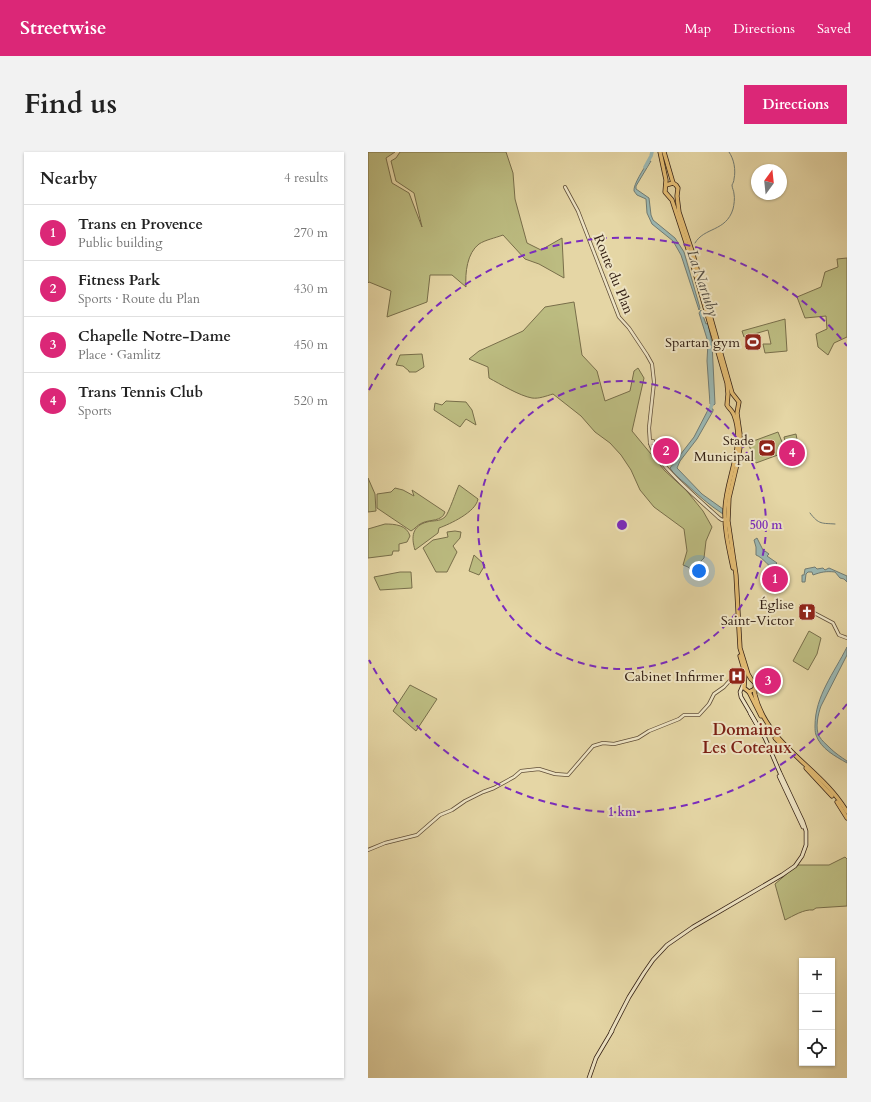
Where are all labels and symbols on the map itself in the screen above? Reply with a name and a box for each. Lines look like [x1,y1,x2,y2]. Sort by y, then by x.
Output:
north arrow [751,164,787,200]
street label: Route du Plan [589,232,638,317]
water label: La Nartuby [682,247,724,320]
sports icon: Spartan gym [743,332,763,352]
place label: Spartan gym [665,333,740,352]
place label: Stade Municipal [694,431,754,466]
pin: 2 [653,436,679,466]
sports icon: Stade Municipal [757,438,777,458]
pin: 4 [779,438,805,468]
text: 500 m [750,517,783,533]
centre of rings [615,518,629,532]
your location [689,561,709,581]
pin: 1 [762,564,788,594]
place label: Église Saint-Victor [721,595,795,630]
church icon: Église Saint-Victor [797,602,817,622]
hospital icon: Cabinet Infirmer [727,666,747,686]
pin: 3 [755,666,781,696]
place label: Cabinet Infirmer [624,667,725,686]
district label: Domaine Les Coteaux [702,719,792,759]
text: 1 km [608,804,637,820]

